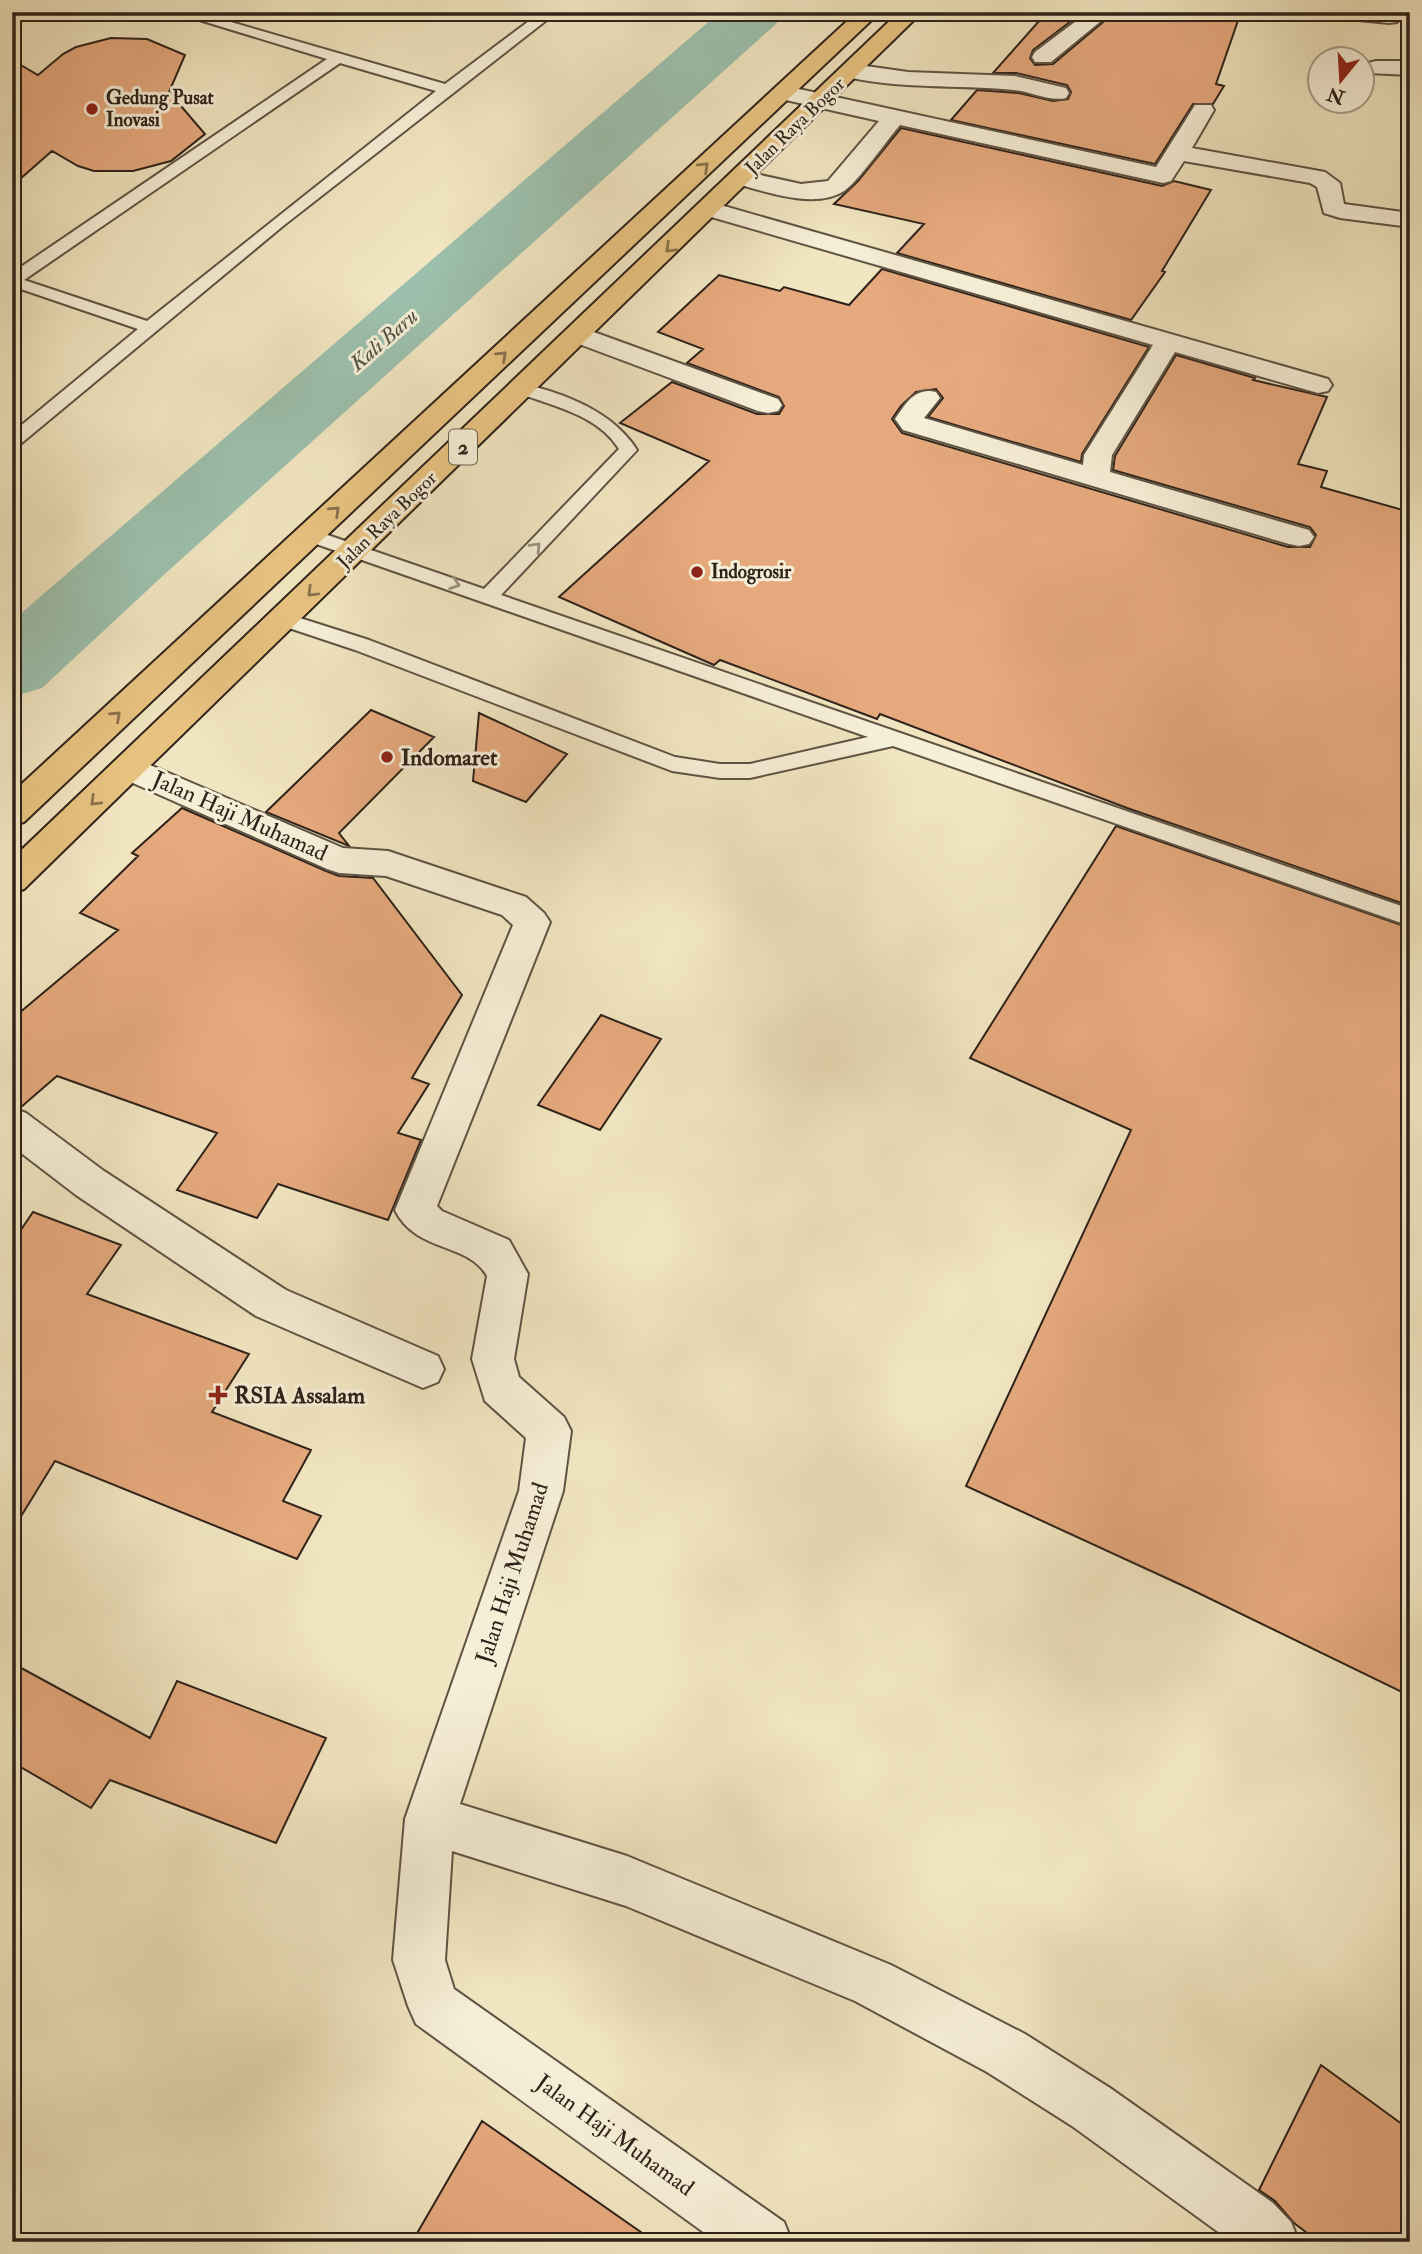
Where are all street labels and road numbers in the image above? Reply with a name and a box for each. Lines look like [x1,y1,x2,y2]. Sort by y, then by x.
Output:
street label: Jalan Raya Bogor [739,72,850,181]
road number: 2 [449,430,477,464]
street label: Jalan Raya Bogor [331,466,442,575]
street label: Jalan Haji Muhamad [147,764,332,868]
street label: Jalan Haji Muhamad [469,1479,555,1668]
street label: Jalan Haji Muhamad [529,2067,700,2202]

